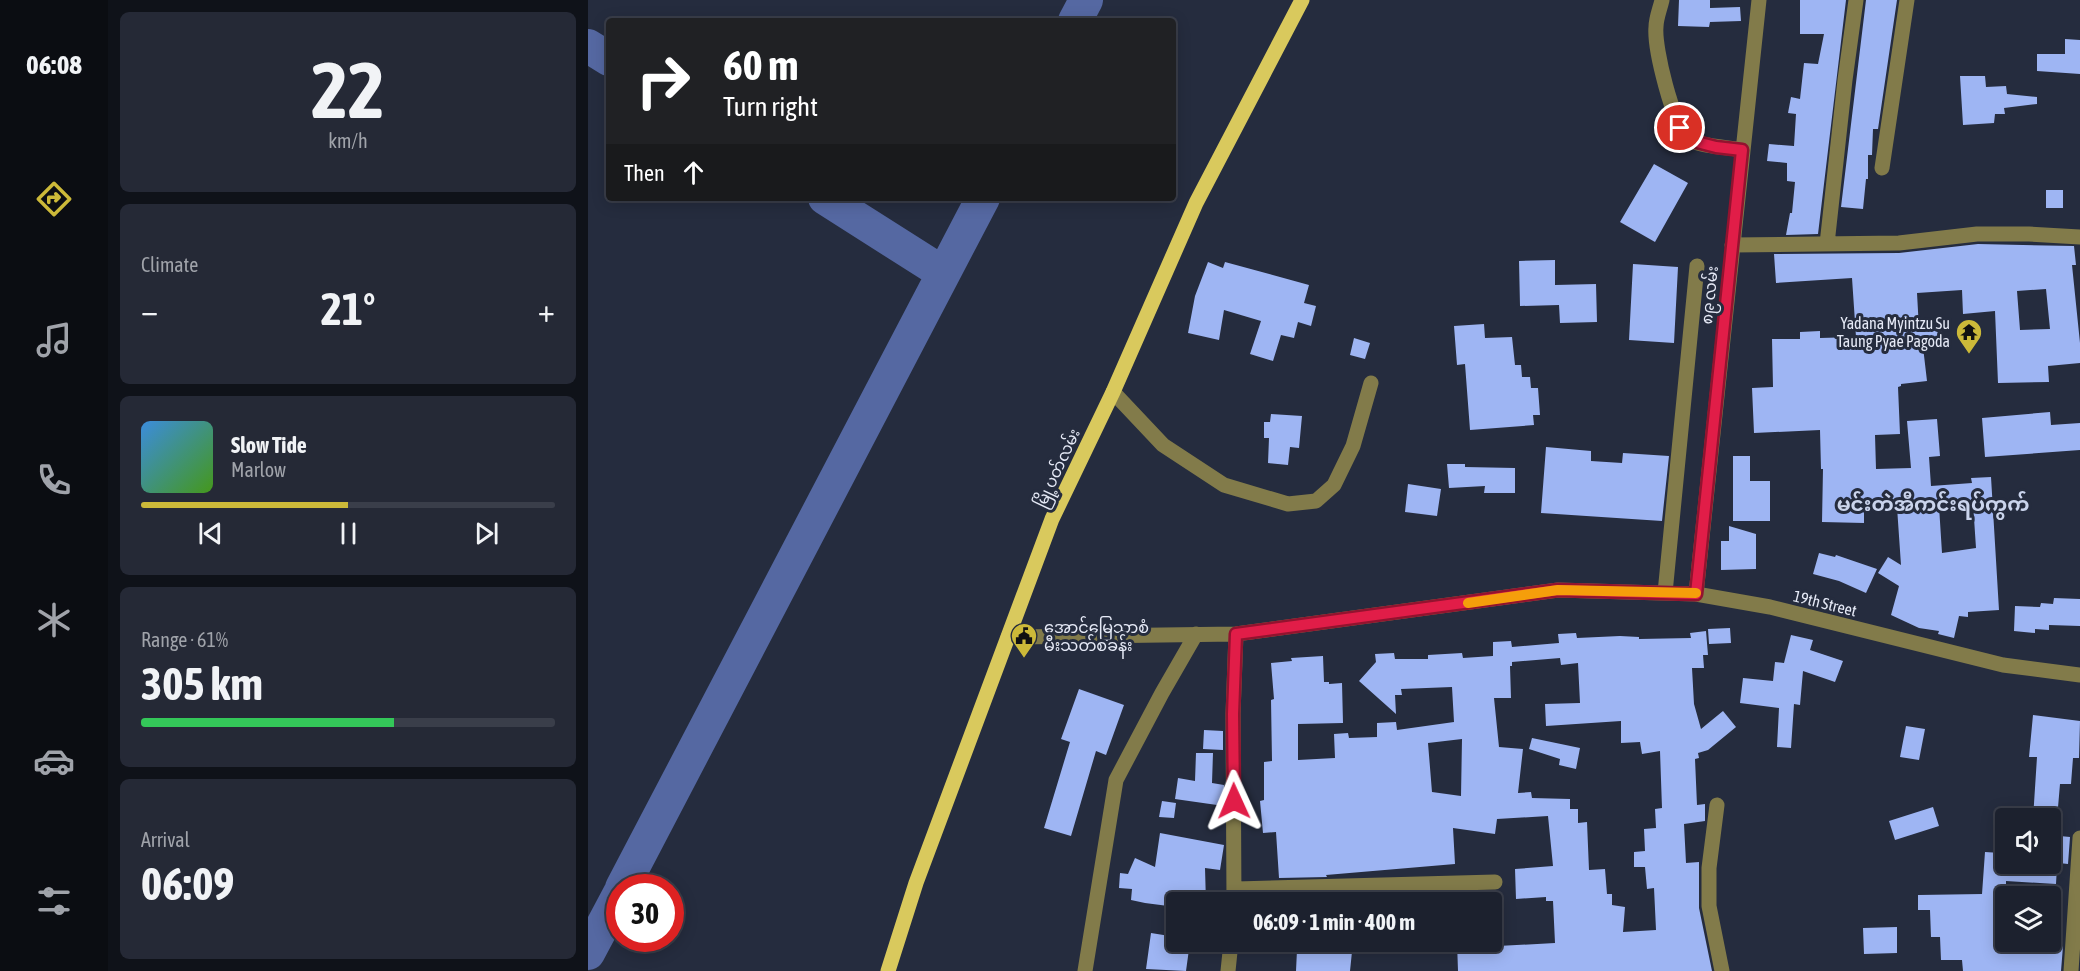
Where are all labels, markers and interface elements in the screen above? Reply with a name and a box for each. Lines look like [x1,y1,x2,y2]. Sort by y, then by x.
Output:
text: 60 m [723,41,798,89]
icon: right [624,42,702,120]
text: 22 [311,45,385,135]
text: 06:08 [26,49,82,80]
text: Turn right [723,91,818,122]
pin [1654,102,1705,153]
icon: arrive [1663,111,1696,144]
text: km/h [328,129,368,152]
icon: ahead [677,156,710,189]
text: Then [624,160,665,186]
icon: directions [33,178,75,220]
text: Climate [141,253,198,276]
street label: ၈၉ လမ်း [1695,265,1726,326]
text: 21° [321,283,375,335]
text: − [141,291,158,329]
text: + [538,291,555,329]
place label: Yadana Myintzu Su Taung Pyae Pagoda [1837,314,1950,351]
temple icon: Yadana Myintzu Su Taung Pyae Pagoda [1954,317,1984,355]
icon: music [33,319,75,361]
street label: မြို့ပတ်လမ်း [1029,425,1088,513]
text: Slow Tide [231,432,307,458]
text: Marlow [231,458,286,481]
icon: phone [33,459,75,501]
district label: မင်းတဲအီကင်းရပ်ကွက် [1837,491,2029,520]
icon: previous [194,517,227,550]
icon: pause [332,517,365,550]
icon: next [470,517,503,550]
street label: 19th Street [1791,586,1859,620]
icon: climate [33,599,75,641]
place label: အောင်မြေသာစံ မီးသတ်စခန်း [1044,616,1149,659]
public building icon: အောင်မြေသာစံ မီးသတ်စခန်း [1009,621,1039,659]
text: Range · 61% [141,628,228,651]
text: 305 km [141,658,263,710]
icon: car [33,740,75,782]
position arrow [1202,769,1266,833]
map controls [1995,808,2061,952]
button: sound [1995,808,2061,874]
text: Arrival [141,828,190,851]
text: 06:09 [141,858,235,910]
speed limit sign: 30 [606,874,684,952]
icon: filters [33,880,75,922]
button: layers [1995,886,2061,952]
text: 06:09 · 1 min · 400 m [1253,909,1415,935]

